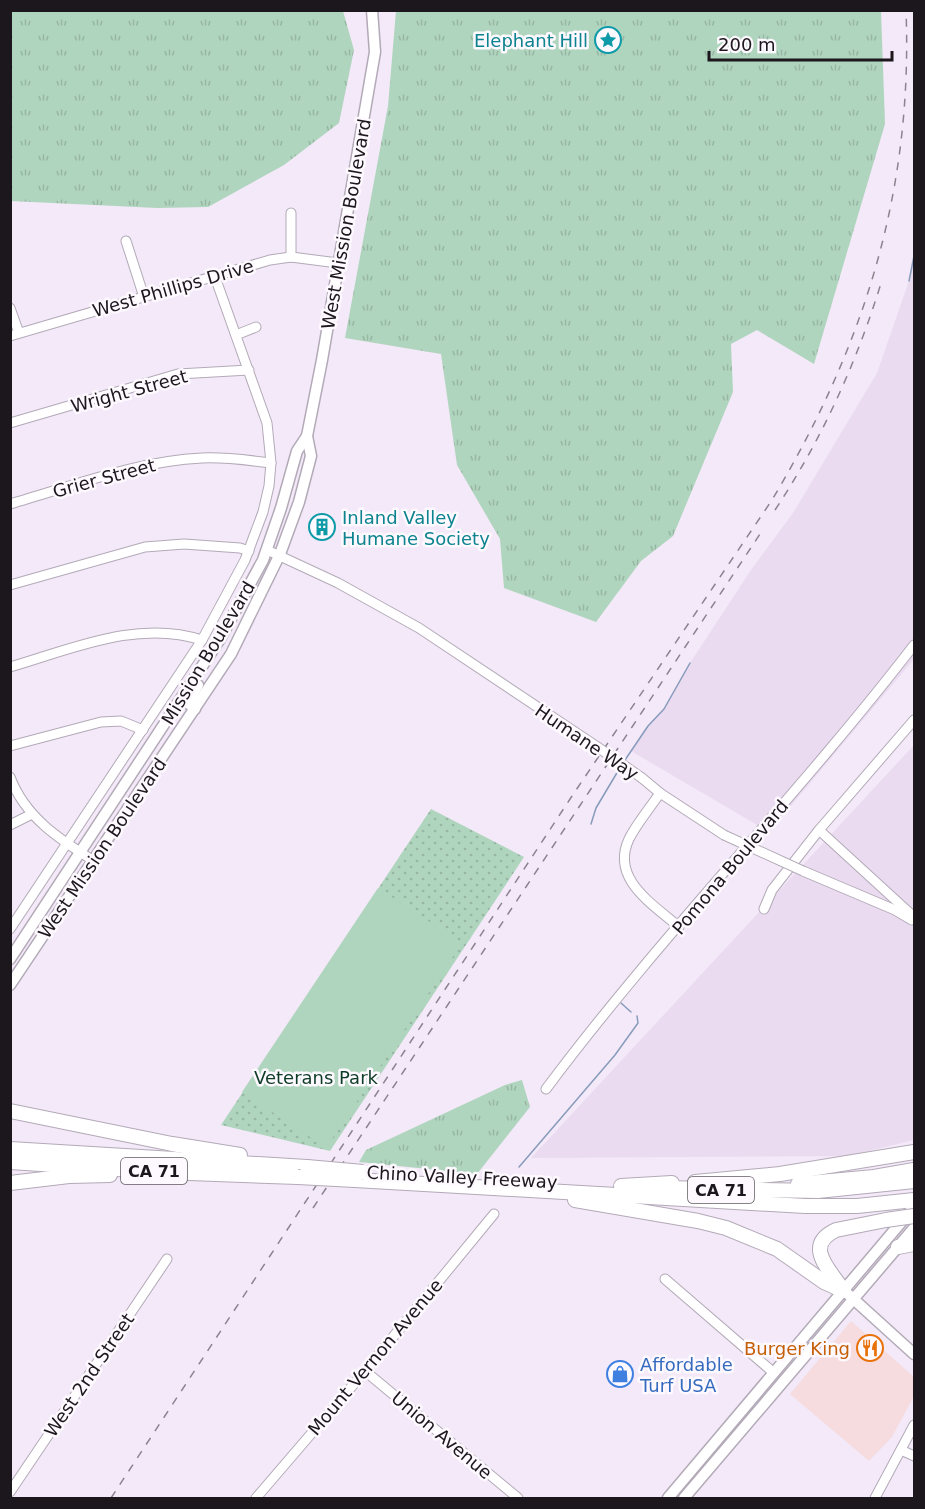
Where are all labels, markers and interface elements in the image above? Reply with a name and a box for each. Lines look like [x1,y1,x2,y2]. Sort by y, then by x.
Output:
scale bar [709,24,892,62]
place icon: Elephant Hill [593,25,623,55]
place label: Elephant Hill [474,30,588,51]
text: 200 m [718,34,776,55]
street label: West Mission Boulevard [317,117,375,331]
street label: West Phillips Drive [90,255,256,321]
street label: Wright Street [68,365,190,417]
street label: Grier Street [50,454,158,502]
place label: Inland Valley Humane Society [342,507,490,549]
building icon: Inland Valley Humane Society [307,512,337,542]
street label: Mission Boulevard [157,578,259,728]
street label: Humane Way [531,700,643,784]
street label: West Mission Boulevard [34,754,170,942]
street label: Pomona Boulevard [668,796,792,938]
park label: Veterans Park [254,1067,379,1088]
road number: CA 71 [121,1158,187,1184]
street label: Chino Valley Freeway [366,1162,558,1193]
road number: CA 71 [688,1177,754,1203]
street label: Mount Vernon Avenue [303,1275,447,1439]
street label: West 2nd Street [40,1309,138,1441]
restaurant icon: Burger King [855,1333,885,1363]
place label: Burger King [744,1338,850,1359]
place label: Affordable Turf USA [639,1354,733,1396]
shop icon: Affordable Turf USA [605,1359,635,1389]
street label: Union Avenue [388,1387,496,1483]

